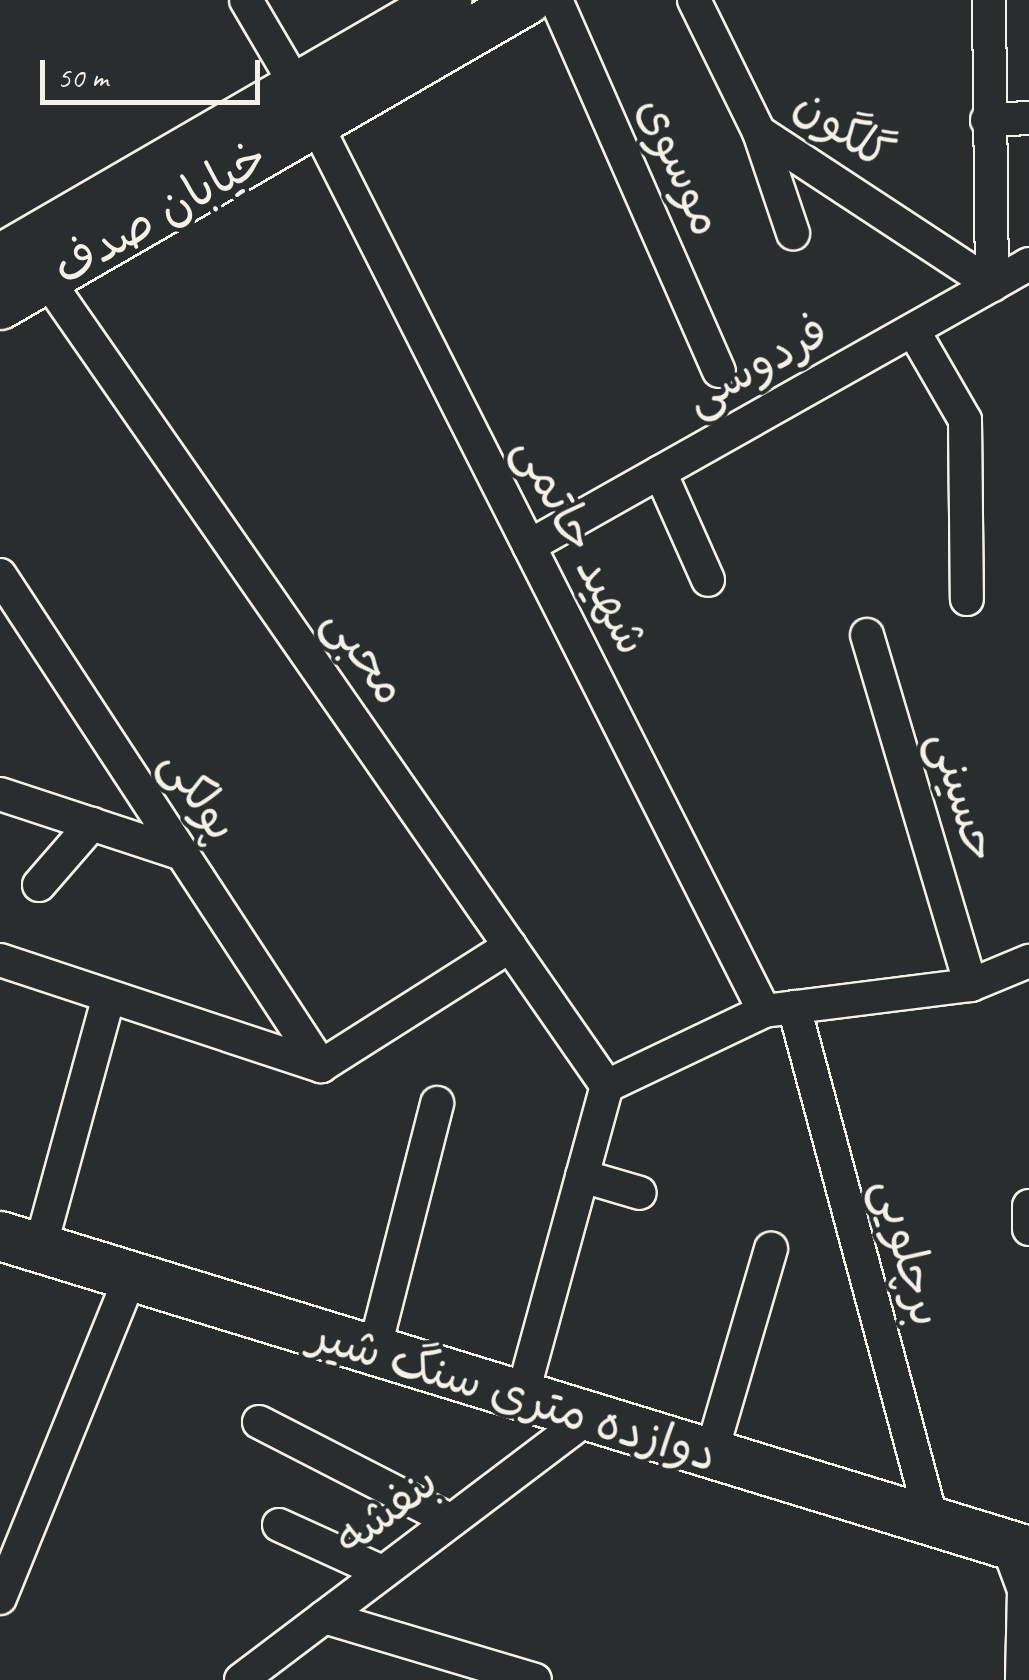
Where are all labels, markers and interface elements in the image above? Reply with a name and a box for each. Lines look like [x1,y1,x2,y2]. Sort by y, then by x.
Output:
scale bar [45,40,265,102]
text: 50 m [57,58,108,96]
street label: گلگون [784,74,904,182]
street label: موسوی [625,88,737,244]
street label: خیابان صدف [42,128,278,296]
street label: فردوسی [674,301,838,427]
street label: شهید حاتمی [502,426,662,664]
street label: محبی [312,595,420,715]
street label: حسینی [917,723,1011,869]
street label: پولکی [149,737,251,851]
street label: برچلویی [862,1171,956,1333]
street label: دوازده متری سنگ شیر [304,1305,724,1483]
street label: بنفشه [323,1453,449,1567]

